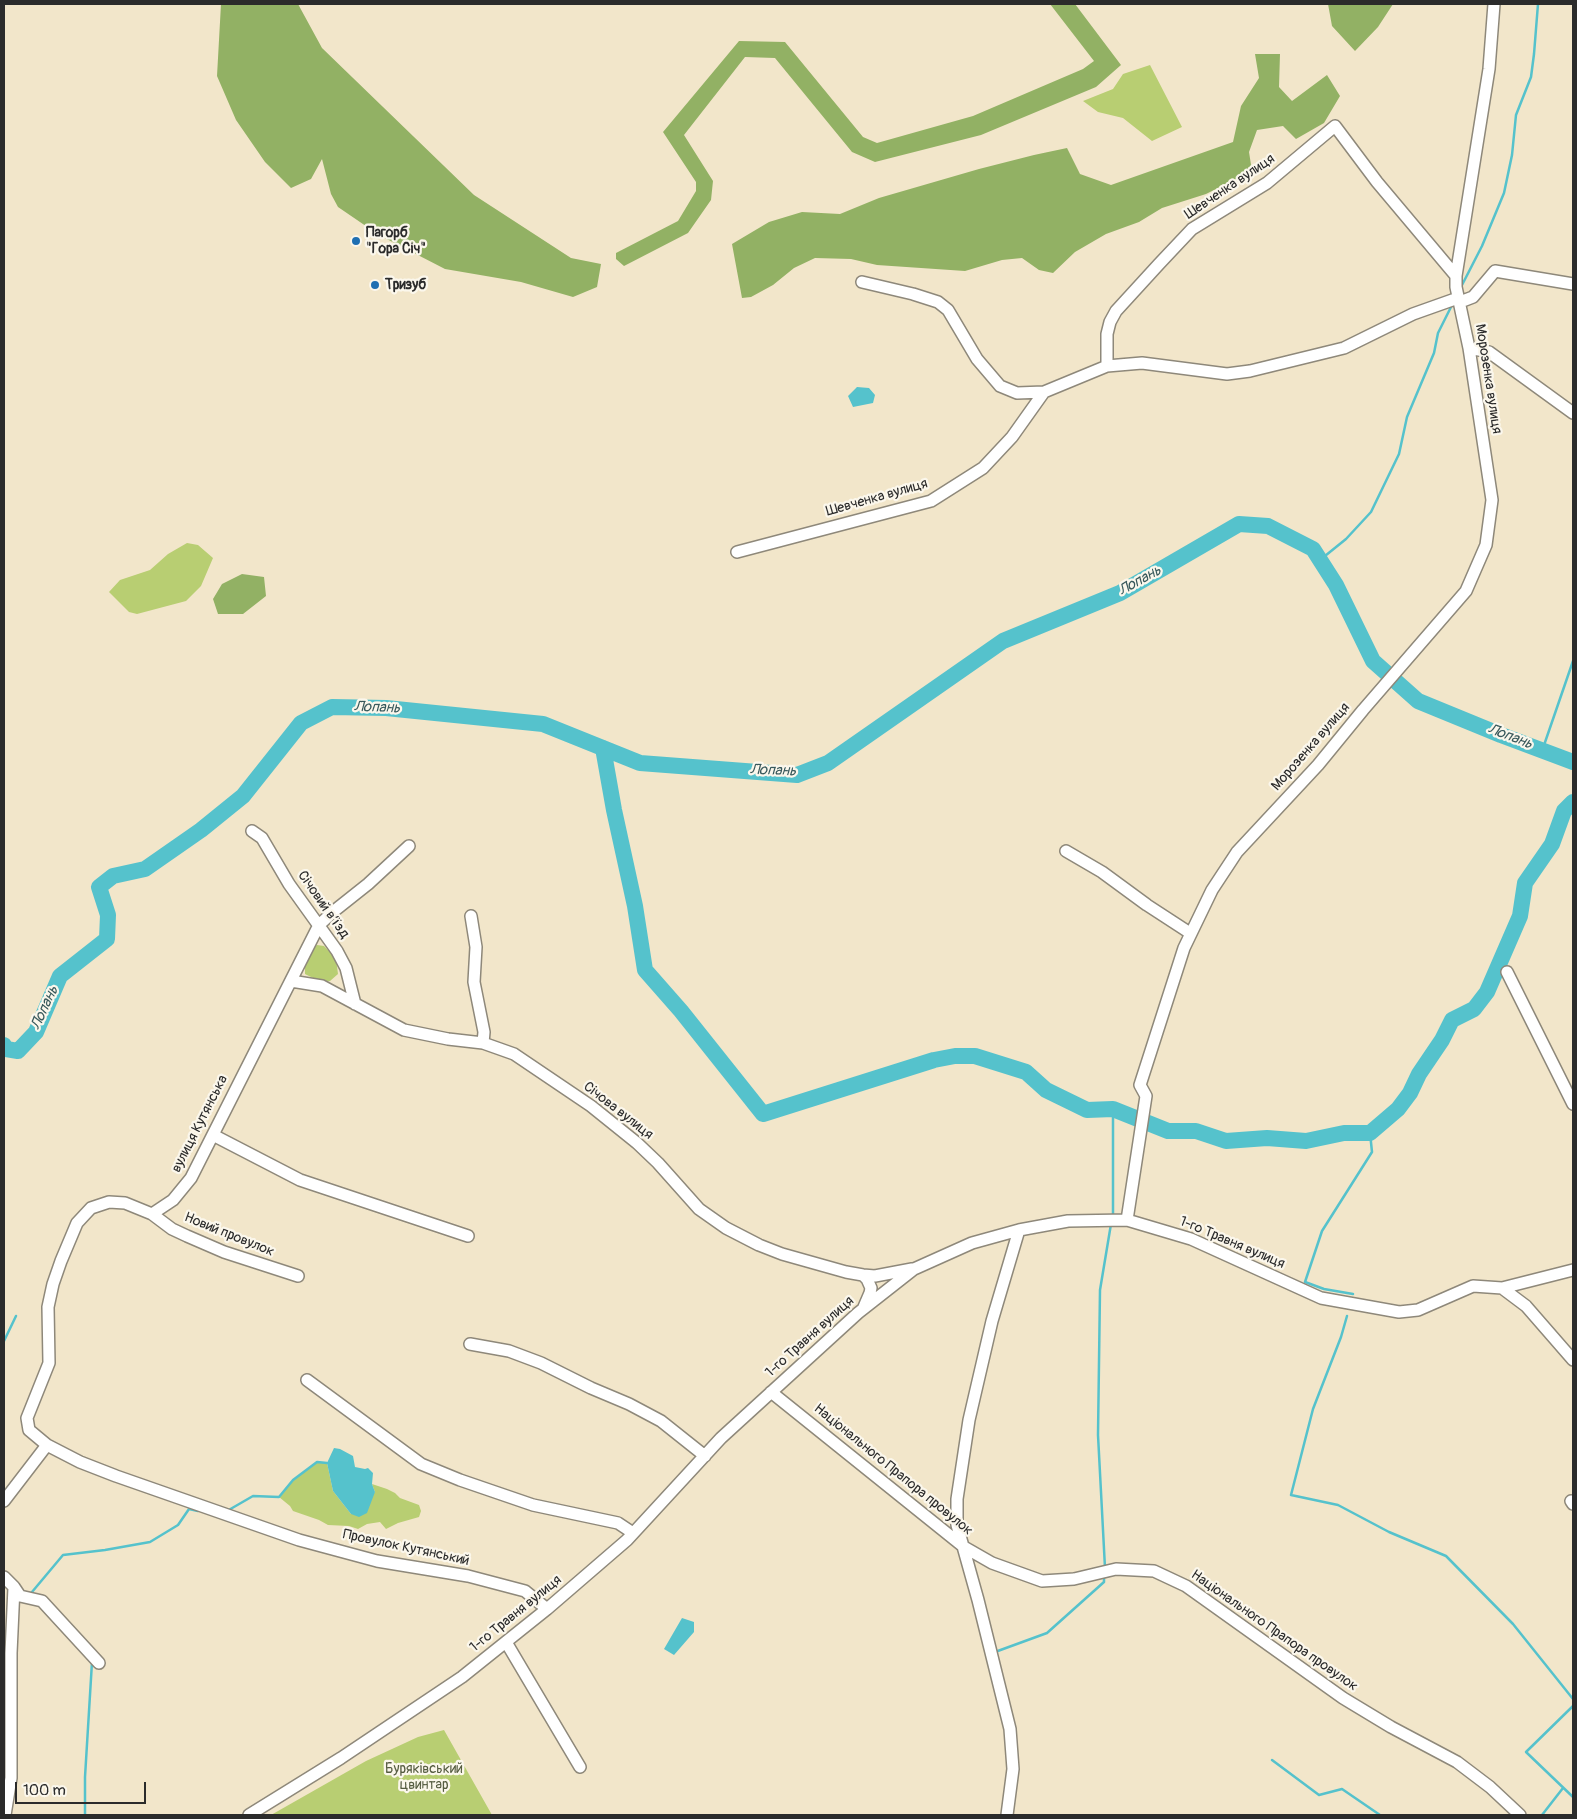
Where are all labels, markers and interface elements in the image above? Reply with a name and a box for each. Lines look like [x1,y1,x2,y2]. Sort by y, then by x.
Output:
street label: Шевченка вулиця [1182,151,1278,223]
place label: Пагорб "Гора Січ" [366,225,426,258]
marker: Пагорб "Гора Січ" [350,235,362,247]
place label: Тризуб [385,277,426,293]
marker: Тризуб [369,279,381,291]
street label: Морозенка вулиця [1471,323,1505,435]
street label: Шевченка вулиця [824,475,930,521]
water label: Лопань [1115,562,1165,600]
water label: Лопань [354,698,400,718]
street label: Морозенка вулиця [1268,700,1354,794]
water label: Лопань [1485,720,1535,754]
water label: Лопань [750,761,796,781]
street label: Січовий в’їзд [294,868,352,942]
water label: Лопань [27,983,63,1033]
street label: вулиця Кутянська [168,1073,232,1175]
street label: Січова вулиця [580,1079,656,1143]
street label: Новий провулок [182,1209,276,1261]
street label: 1-го Травня вулиця [1177,1213,1287,1273]
street label: 1-го Травня вулиця [762,1293,858,1381]
street label: Національного Прапора провулок [810,1401,976,1539]
street label: Провулок Кутянський [341,1526,471,1570]
street label: Національного Прапора провулок [1187,1567,1361,1695]
street label: 1-го Травня вулиця [467,1572,565,1656]
park label: Буряківський цвинтар [385,1761,463,1794]
scale bar [18,1772,149,1804]
text: 100 m [23,1781,66,1800]

